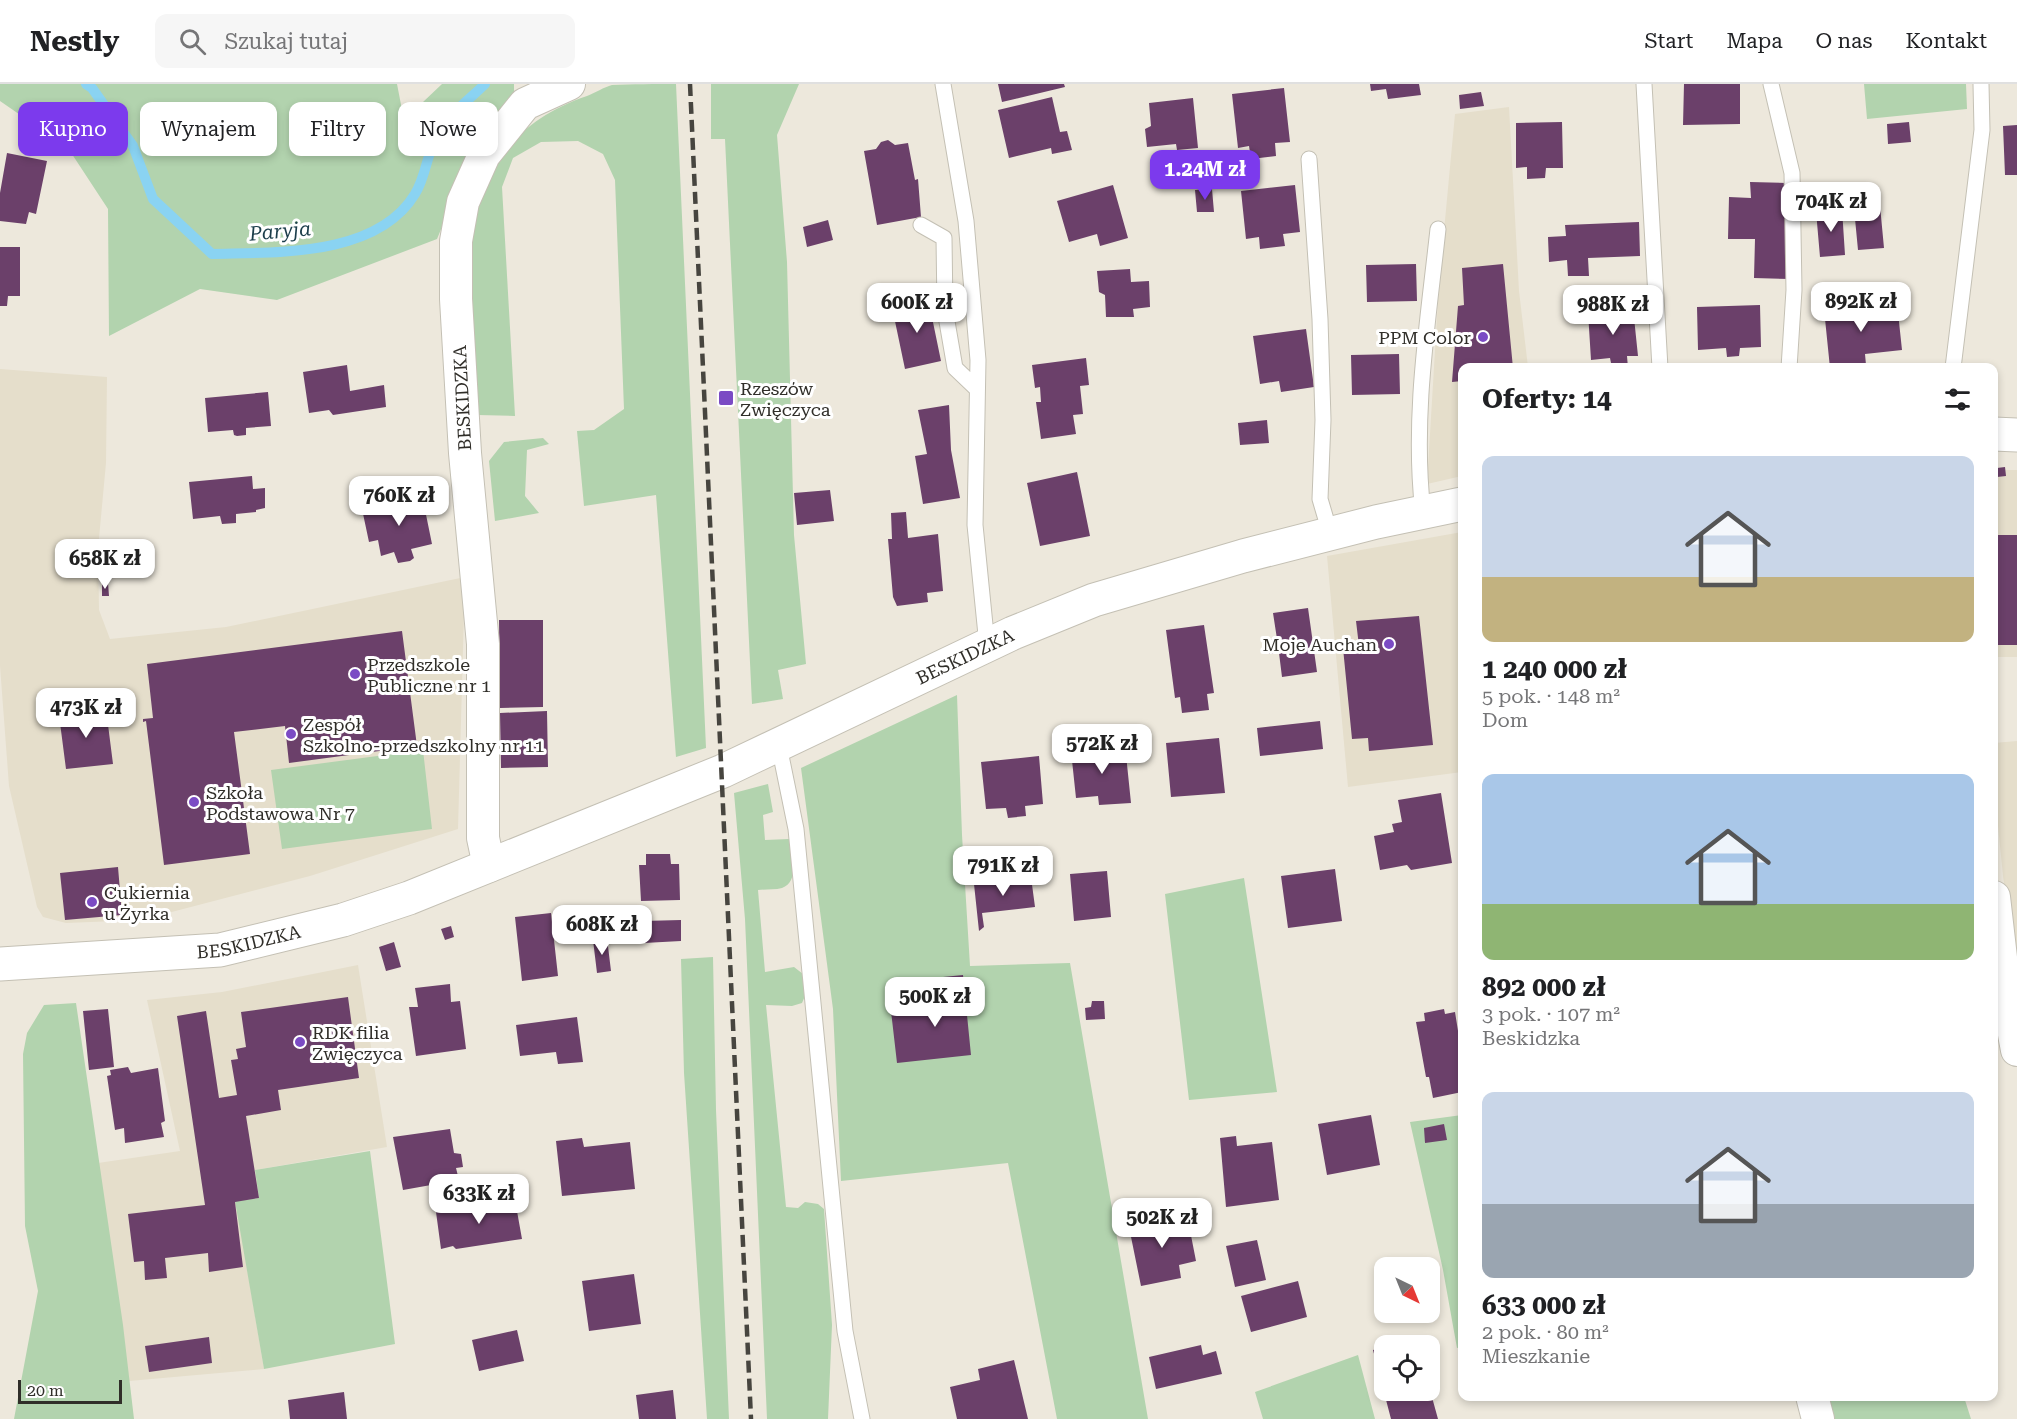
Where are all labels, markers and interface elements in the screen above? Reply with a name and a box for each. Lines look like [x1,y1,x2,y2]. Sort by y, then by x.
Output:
search box [155,14,575,68]
text: Nestly [30,25,119,58]
icon: search [176,25,209,58]
text: Szukaj tutaj [224,29,348,54]
text: Start [1645,29,1693,53]
text: Mapa [1726,29,1783,53]
text: O nas [1816,29,1872,53]
text: Kontakt [1905,29,1987,53]
chip: Kupno [18,102,128,156]
chip: Wynajem [140,102,277,156]
chip: Filtry [289,102,386,156]
chip: Nowe [398,102,498,156]
pin: 1.24M zł [1143,150,1267,201]
text: 1.24M zł [1164,157,1246,181]
pin: 704K zł [1776,182,1886,233]
text: 704K zł [1795,189,1867,213]
water label: Paryja [247,216,312,246]
pin: 892K zł [1806,282,1916,333]
pin: 600K zł [862,283,972,334]
pin: 988K zł [1558,285,1668,336]
text: 892K zł [1825,289,1897,313]
text: 600K zł [881,290,953,314]
text: 988K zł [1577,292,1649,316]
place label: PPM Color [1378,327,1471,348]
marker: PPM Color [1476,330,1490,344]
street label: BESKIDZKA [449,344,475,451]
place label: Rzeszów Zwięczyca [740,378,831,420]
icon: filters [1941,383,1974,416]
text: Oferty: 14 [1482,384,1612,414]
marker: Rzeszów Zwięczyca [717,389,735,407]
pin: 760K zł [344,476,454,527]
text: 760K zł [363,483,435,507]
icon: home [1674,495,1782,603]
pin: 658K zł [50,539,160,590]
text: 658K zł [69,546,141,570]
street label: BESKIDZKA [912,624,1017,688]
place label: Moje Auchan [1262,634,1377,655]
marker: Moje Auchan [1382,637,1396,651]
place label: Przedszkole Publiczne nr 1 [367,654,491,696]
text: 1 240 000 zł [1482,654,1627,684]
marker: Przedszkole Publiczne nr 1 [348,667,362,681]
text: 5 pok. · 148 m² [1482,684,1620,708]
pin: 473K zł [31,688,141,739]
text: 473K zł [50,695,122,719]
text: Dom [1482,708,1528,732]
place label: Zespół Szkolno-przedszkolny nr 11 [303,714,545,756]
pin: 572K zł [1047,724,1157,775]
marker: Zespół Szkolno-przedszkolny nr 11 [284,727,298,741]
text: 572K zł [1066,731,1138,755]
place label: Szkoła Podstawowa Nr 7 [206,782,355,824]
marker: Szkoła Podstawowa Nr 7 [187,795,201,809]
icon: home [1674,813,1782,921]
pin: 791K zł [948,846,1058,897]
text: 791K zł [967,853,1039,877]
place label: Cukiernia u Żyrka [104,882,190,924]
marker: Cukiernia u Żyrka [85,895,99,909]
pin: 608K zł [547,905,657,956]
text: 608K zł [566,912,638,936]
street label: BESKIDZKA [196,920,303,962]
text: 892 000 zł [1482,972,1606,1002]
pin: 500K zł [880,977,990,1028]
text: 500K zł [899,984,971,1008]
text: 3 pok. · 107 m² [1482,1002,1620,1026]
place label: RDK filia Zwięczyca [312,1022,403,1064]
text: Beskidzka [1482,1026,1580,1050]
marker: RDK filia Zwięczyca [293,1035,307,1049]
icon: home [1674,1131,1782,1239]
pin: 633K zł [424,1174,534,1225]
text: 633K zł [443,1181,515,1205]
pin: 502K zł [1107,1198,1217,1249]
text: 502K zł [1126,1205,1198,1229]
north arrow [1374,1257,1440,1323]
map controls [1374,1257,1440,1401]
text: 633 000 zł [1482,1290,1606,1320]
text: 2 pok. · 80 m² [1482,1320,1609,1344]
button: locate [1374,1335,1440,1401]
text: Mieszkanie [1482,1344,1590,1368]
scale bar [18,1377,122,1404]
text: 20 m [27,1381,64,1400]

